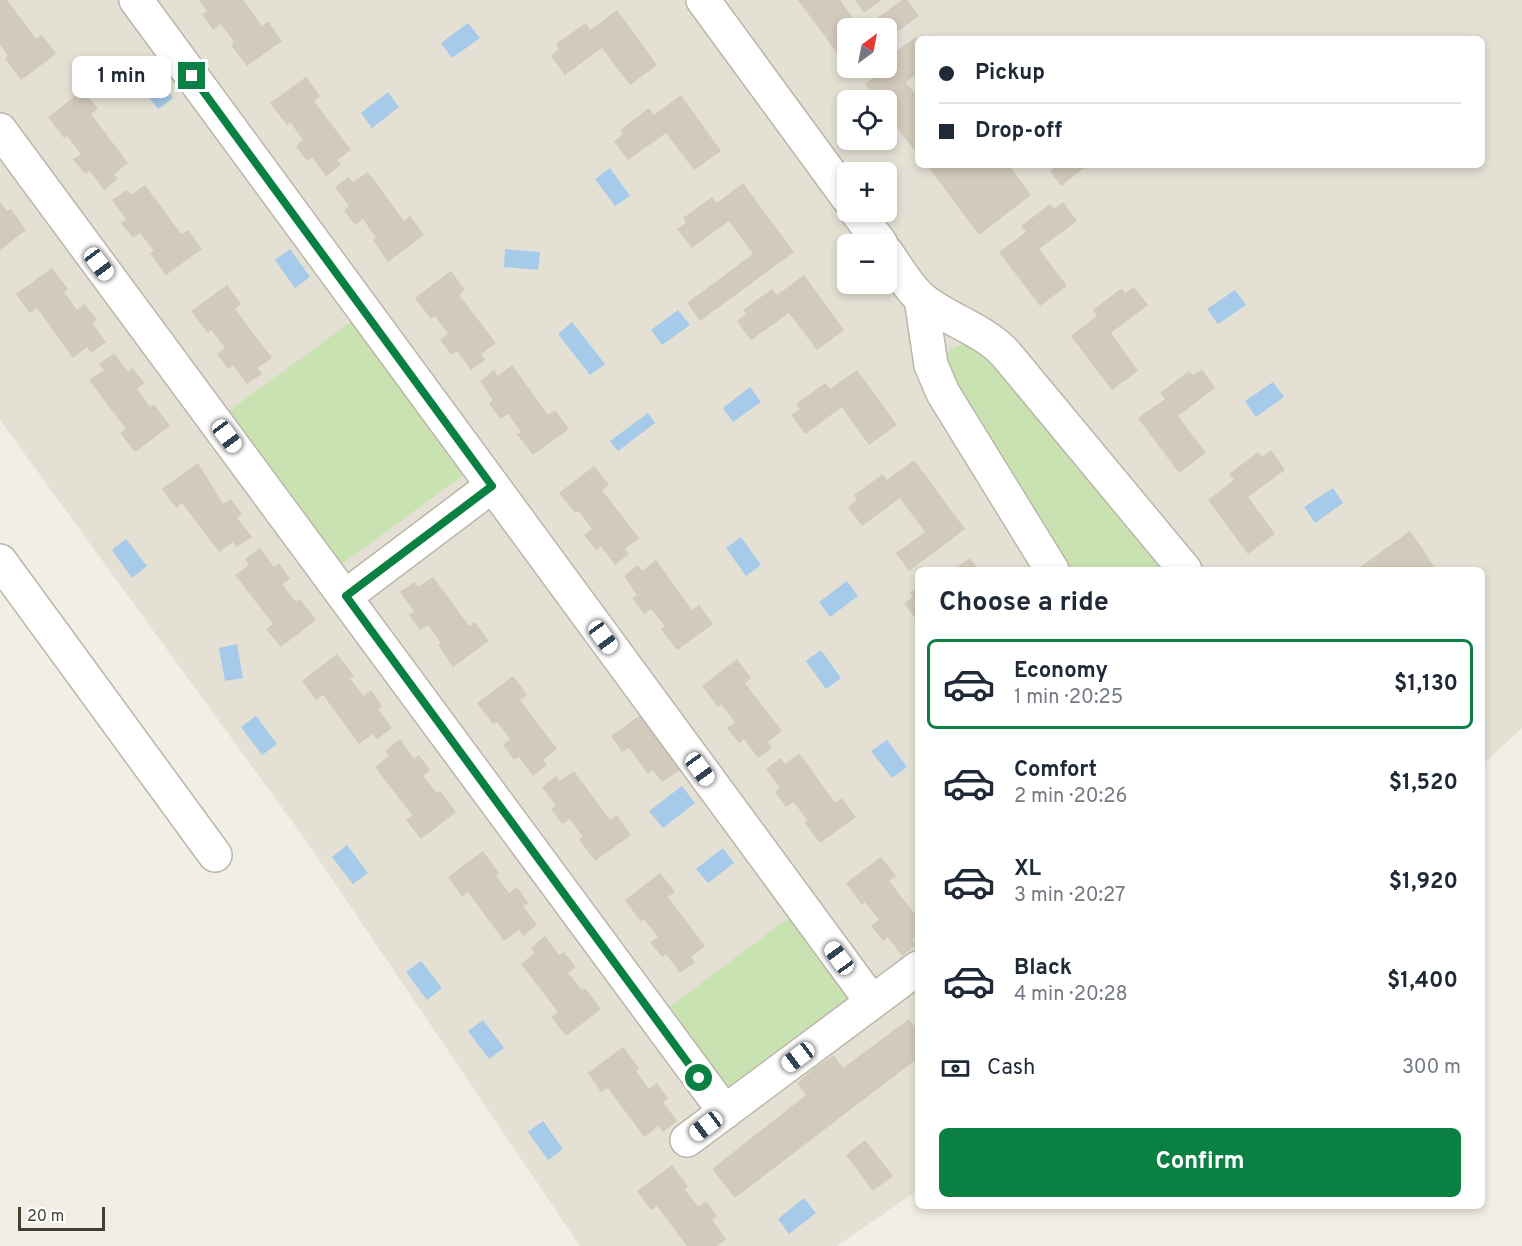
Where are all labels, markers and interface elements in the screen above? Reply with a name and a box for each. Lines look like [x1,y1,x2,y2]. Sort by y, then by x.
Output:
north arrow [837,18,897,78]
map controls [837,18,897,294]
callout: 1 min [72,55,171,97]
text: Pickup [975,60,1045,87]
route end [178,62,205,89]
text: 1 min [97,64,146,90]
button: locate [837,90,897,150]
text: Drop-off [975,118,1062,145]
button: + [837,162,897,222]
button: − [837,234,897,294]
car [81,244,117,284]
car [209,416,245,456]
text: Choose a ride [939,586,1109,620]
car [585,617,621,657]
icon: car [942,657,996,711]
text: Economy [1014,658,1108,685]
text: $1,130 [1394,671,1458,698]
text: 1 min · 20:25 [1014,685,1123,711]
car [682,749,718,789]
icon: car [942,756,996,810]
text: Comfort [1014,757,1097,784]
text: $1,520 [1389,770,1458,797]
text: 2 min · 20:26 [1014,784,1127,810]
icon: car [942,855,996,909]
text: XL [1014,856,1041,883]
text: $1,920 [1389,869,1458,896]
text: 3 min · 20:27 [1014,883,1125,909]
car [821,938,857,978]
icon: car [942,954,996,1008]
text: Black [1014,955,1072,982]
text: $1,400 [1387,968,1458,995]
text: 4 min · 20:28 [1014,982,1128,1008]
car [778,1039,818,1075]
icon: cash [939,1052,972,1085]
text: Cash [987,1055,1036,1082]
text: 300 m [1402,1055,1461,1081]
route start [685,1064,712,1091]
car [686,1108,726,1144]
button: Confirm [939,1128,1461,1197]
scale bar [18,1204,105,1232]
text: 20 m [27,1207,64,1227]

